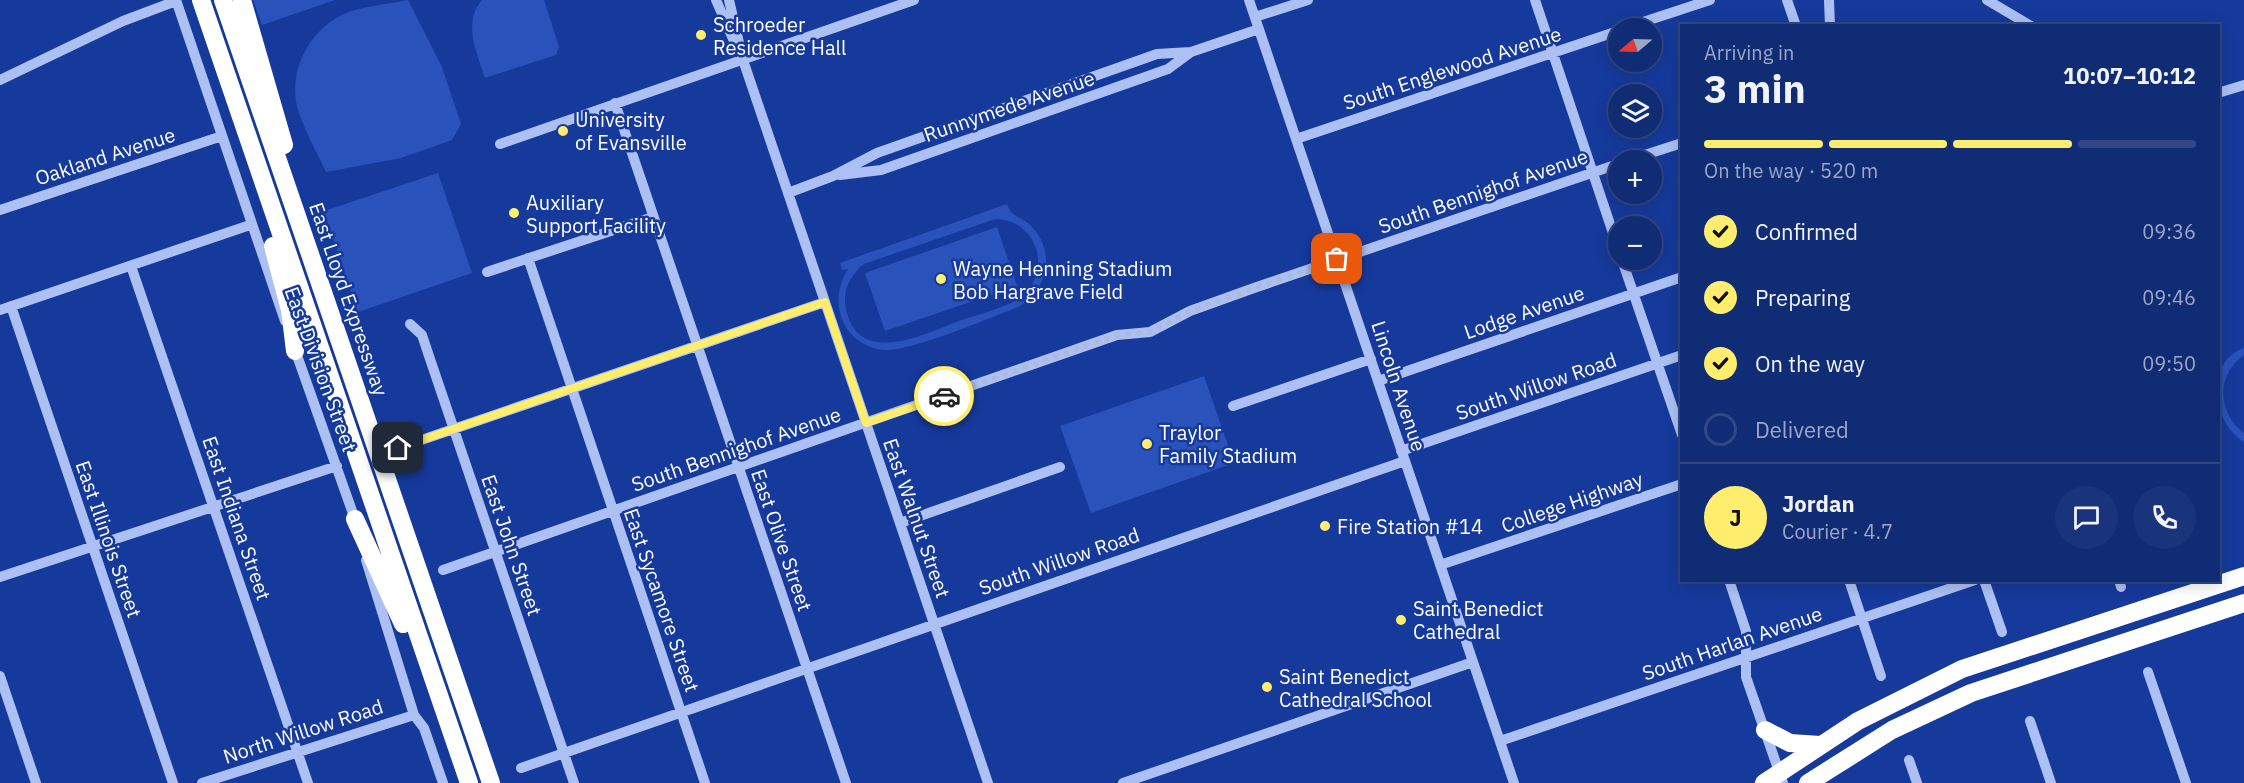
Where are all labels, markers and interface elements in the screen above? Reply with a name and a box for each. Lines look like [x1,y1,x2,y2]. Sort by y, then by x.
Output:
place label: Schroeder Residence Hall [713,11,846,61]
north arrow [1608,18,1662,72]
map controls [1608,18,1662,270]
street label: South Englewood Avenue [1339,20,1565,116]
marker: Schroeder Residence Hall [694,28,708,42]
text: Arriving in [1704,39,1794,66]
text: 10:07–10:12 [2063,61,2196,90]
text: 3 min [1704,63,1806,114]
street label: Runnymede Avenue [920,64,1098,148]
button: layers [1608,84,1662,138]
place label: University of Evansville [575,106,687,156]
street label: Oakland Avenue [31,121,179,191]
marker: University of Evansville [556,124,570,138]
street label: South Bennighof Avenue [1375,142,1591,240]
button: + [1608,150,1662,204]
text: On the way · 520 m [1704,157,1878,184]
place label: Auxiliary Support Facility [526,189,666,239]
street label: East Lloyd Expressway [303,199,395,399]
marker: Auxiliary Support Facility [507,206,521,220]
icon: check [1704,215,1737,248]
button: − [1608,216,1662,270]
text: Confirmed [1755,217,1858,246]
text: 09:36 [2142,218,2196,245]
pin [1311,233,1362,284]
icon: bag [1320,242,1353,275]
place label: Wayne Henning Stadium Bob Hargrave Field [953,255,1172,305]
marker: Wayne Henning Stadium Bob Hargrave Field [934,272,948,286]
street label: Lodge Avenue [1460,279,1588,345]
icon: check [1704,281,1737,314]
street label: East Division Street [279,283,363,455]
text: Preparing [1755,283,1850,312]
text: 09:46 [2142,284,2196,311]
street label: Lincoln Avenue [1365,317,1433,455]
street label: South Willow Road [1452,346,1620,426]
icon: check [1704,347,1737,380]
text: On the way [1755,349,1865,378]
text: 09:50 [2142,350,2196,377]
courier [914,366,974,426]
icon: car [928,380,961,413]
street label: South Bennighof Avenue [628,400,844,498]
text: Delivered [1755,415,1849,444]
place label: Traylor Family Stadium [1159,419,1297,469]
pin [372,422,423,473]
icon: home [381,431,414,464]
street label: East Indiana Street [196,432,278,604]
street label: East Walnut Street [877,435,957,601]
marker: Traylor Family Stadium [1140,437,1154,451]
street label: East Illinois Street [69,457,149,621]
street label: East Olive Street [745,465,819,615]
street label: College Highway [1498,465,1646,539]
street label: East John Street [475,471,549,619]
button: chat [2055,486,2118,549]
button: phone [2133,486,2196,549]
text: Jordan [1782,489,1855,518]
text: J [1729,503,1742,532]
street label: East Sycamore Street [618,505,706,695]
place label: Fire Station #14 [1337,513,1483,540]
text: Courier · 4.7 [1782,518,1893,545]
marker: Fire Station #14 [1318,519,1332,533]
street label: South Willow Road [975,521,1143,601]
place label: Saint Benedict Cathedral [1413,595,1543,645]
street label: South Harlan Avenue [1639,600,1825,686]
marker: Saint Benedict Cathedral [1394,613,1408,627]
place label: Saint Benedict Cathedral School [1279,663,1432,713]
marker: Saint Benedict Cathedral School [1260,680,1274,694]
street label: North Willow Road [220,692,386,770]

